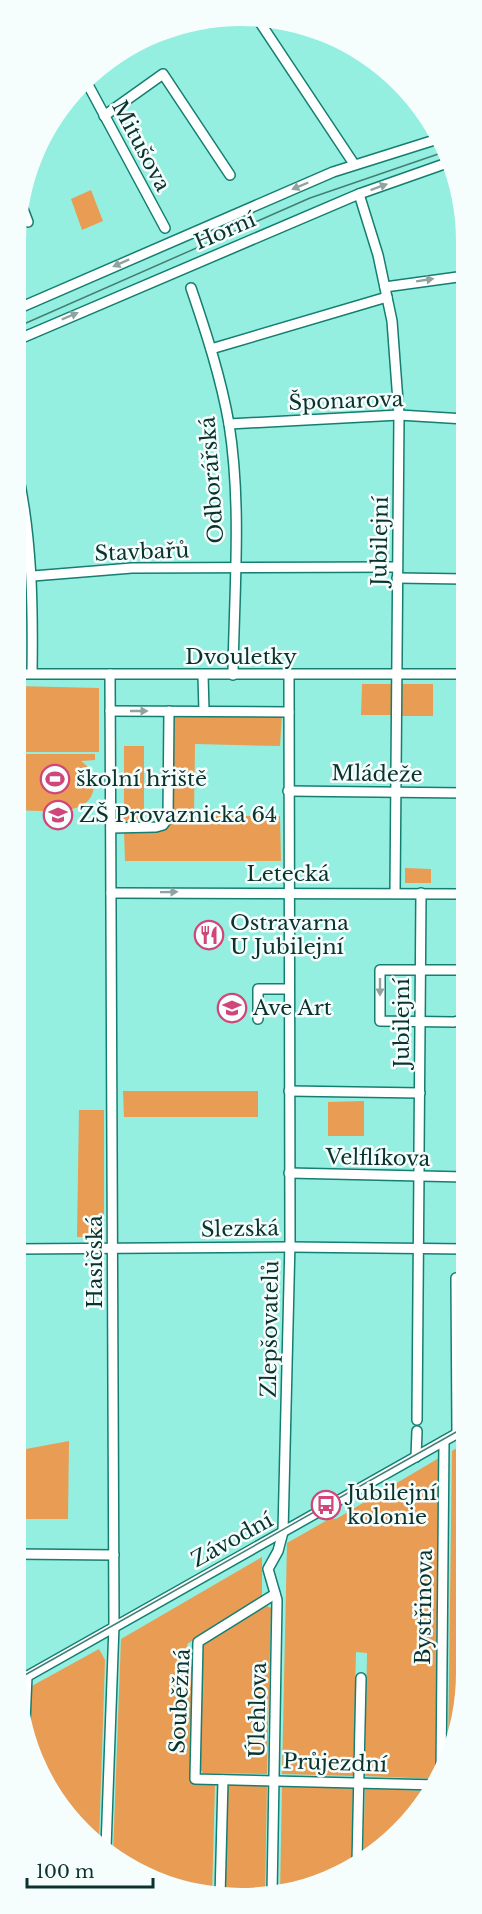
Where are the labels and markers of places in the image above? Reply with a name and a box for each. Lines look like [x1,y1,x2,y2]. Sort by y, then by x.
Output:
sports icon: školní hřiště [39,763,71,795]
place label: školní hřiště [76,766,207,792]
school or university icon: ZŠ Provaznická 64 [42,799,74,831]
place label: ZŠ Provaznická 64 [79,802,277,828]
place label: Ostravarna U Jubilejní [230,910,349,960]
restaurant icon: Ostravarna U Jubilejní [193,919,225,951]
school or university icon: Ave Art [216,992,248,1024]
place label: Ave Art [252,995,332,1021]
place label: Jubilejní kolonie [344,1480,438,1530]
bus stop icon: Jubilejní kolonie [310,1489,342,1521]

